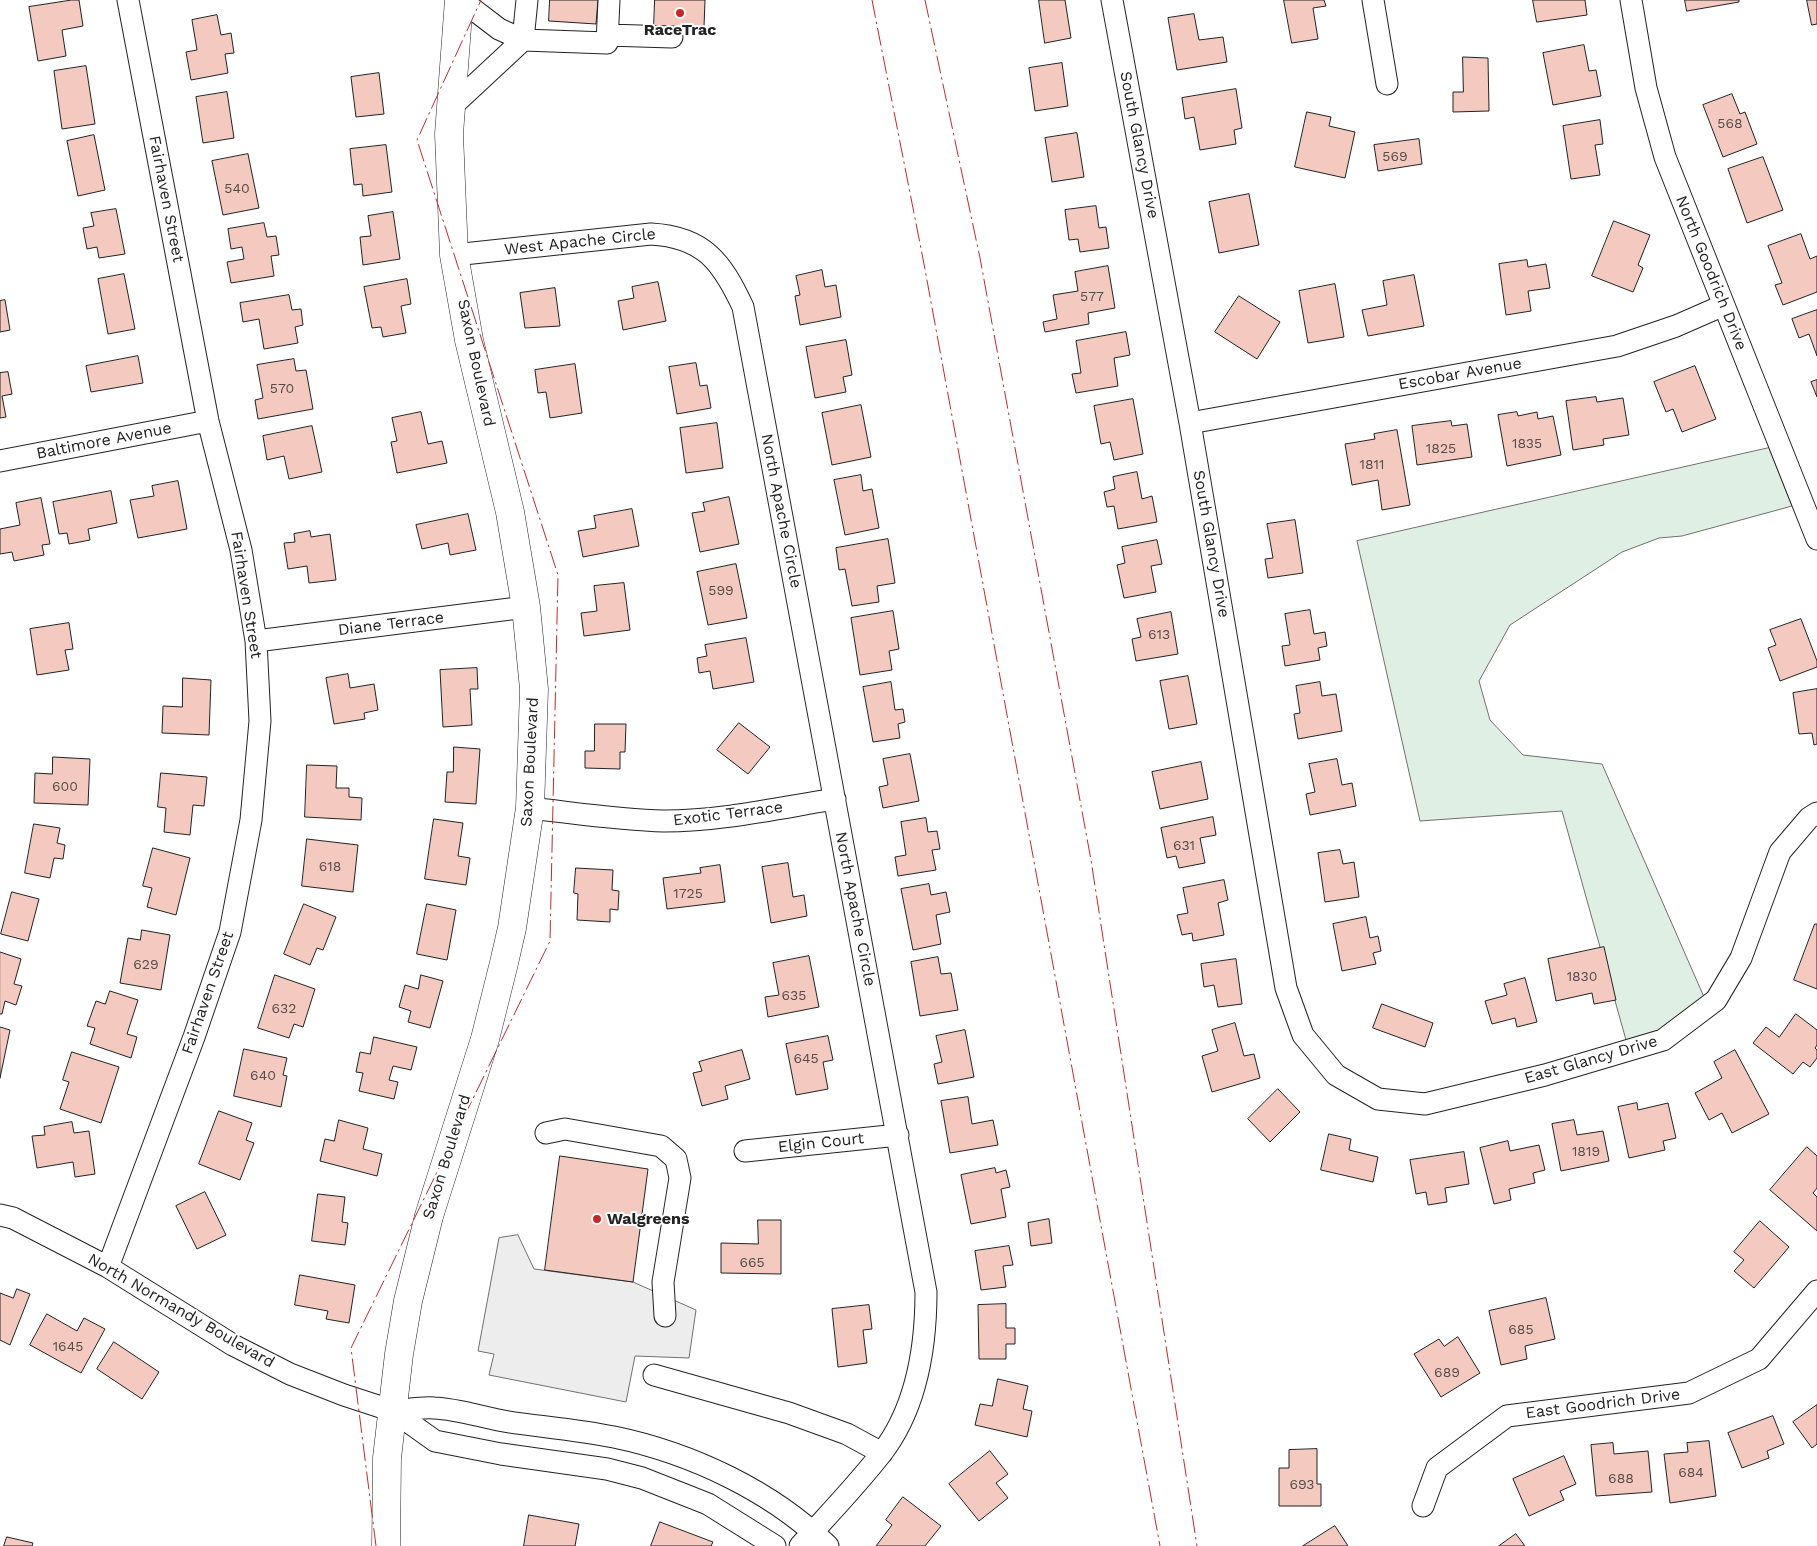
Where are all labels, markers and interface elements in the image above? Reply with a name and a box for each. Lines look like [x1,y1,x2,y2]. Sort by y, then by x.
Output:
marker: RaceTrac [674,7,686,19]
place label: RaceTrac [644,20,716,40]
street label: South Glancy Drive [1115,70,1163,220]
house number: 568 [1717,116,1743,132]
street label: Fairhaven Street [144,134,188,264]
house number: 569 [1382,149,1408,165]
house number: 540 [224,181,250,197]
street label: North Goodrich Drive [1671,193,1751,353]
street label: West Apache Circle [503,224,657,260]
house number: 577 [1080,289,1104,305]
street label: Saxon Boulevard [453,298,499,428]
street label: Escobar Avenue [1397,354,1523,394]
house number: 570 [270,381,294,397]
street label: Baltimore Avenue [35,418,173,464]
street label: North Apache Circle [757,432,805,590]
house number: 1835 [1512,436,1542,452]
house number: 1825 [1426,441,1456,457]
house number: 1811 [1359,457,1385,473]
street label: South Glancy Drive [1189,469,1233,619]
street label: Fairhaven Street [226,530,266,660]
house number: 599 [708,583,734,599]
street label: Diane Terrace [337,608,445,640]
house number: 613 [1148,627,1170,643]
street label: Saxon Boulevard [517,697,543,827]
house number: 600 [52,779,78,795]
street label: Exotic Terrace [672,798,784,830]
street label: North Apache Circle [831,830,879,988]
house number: 631 [1173,838,1195,854]
house number: 618 [319,859,341,875]
house number: 1725 [673,886,703,902]
street label: Fairhaven Street [178,929,238,1057]
house number: 629 [133,957,159,973]
house number: 1830 [1567,969,1597,985]
house number: 635 [782,988,806,1004]
house number: 632 [272,1001,296,1017]
street label: East Glancy Drive [1522,1032,1660,1088]
house number: 645 [793,1051,819,1067]
house number: 640 [250,1068,276,1084]
street label: Saxon Boulevard [419,1092,475,1222]
street label: Elgin Court [777,1129,865,1157]
house number: 1819 [1572,1144,1600,1160]
place label: Walgreens [607,1209,690,1229]
marker: Walgreens [591,1213,603,1225]
street label: North Normandy Boulevard [84,1250,278,1372]
house number: 665 [739,1255,765,1271]
house number: 685 [1508,1322,1534,1338]
house number: 1645 [53,1339,83,1355]
house number: 689 [1434,1365,1460,1381]
street label: East Goodrich Drive [1525,1385,1681,1423]
house number: 684 [1678,1465,1704,1481]
house number: 688 [1608,1471,1634,1487]
house number: 693 [1289,1477,1315,1493]

